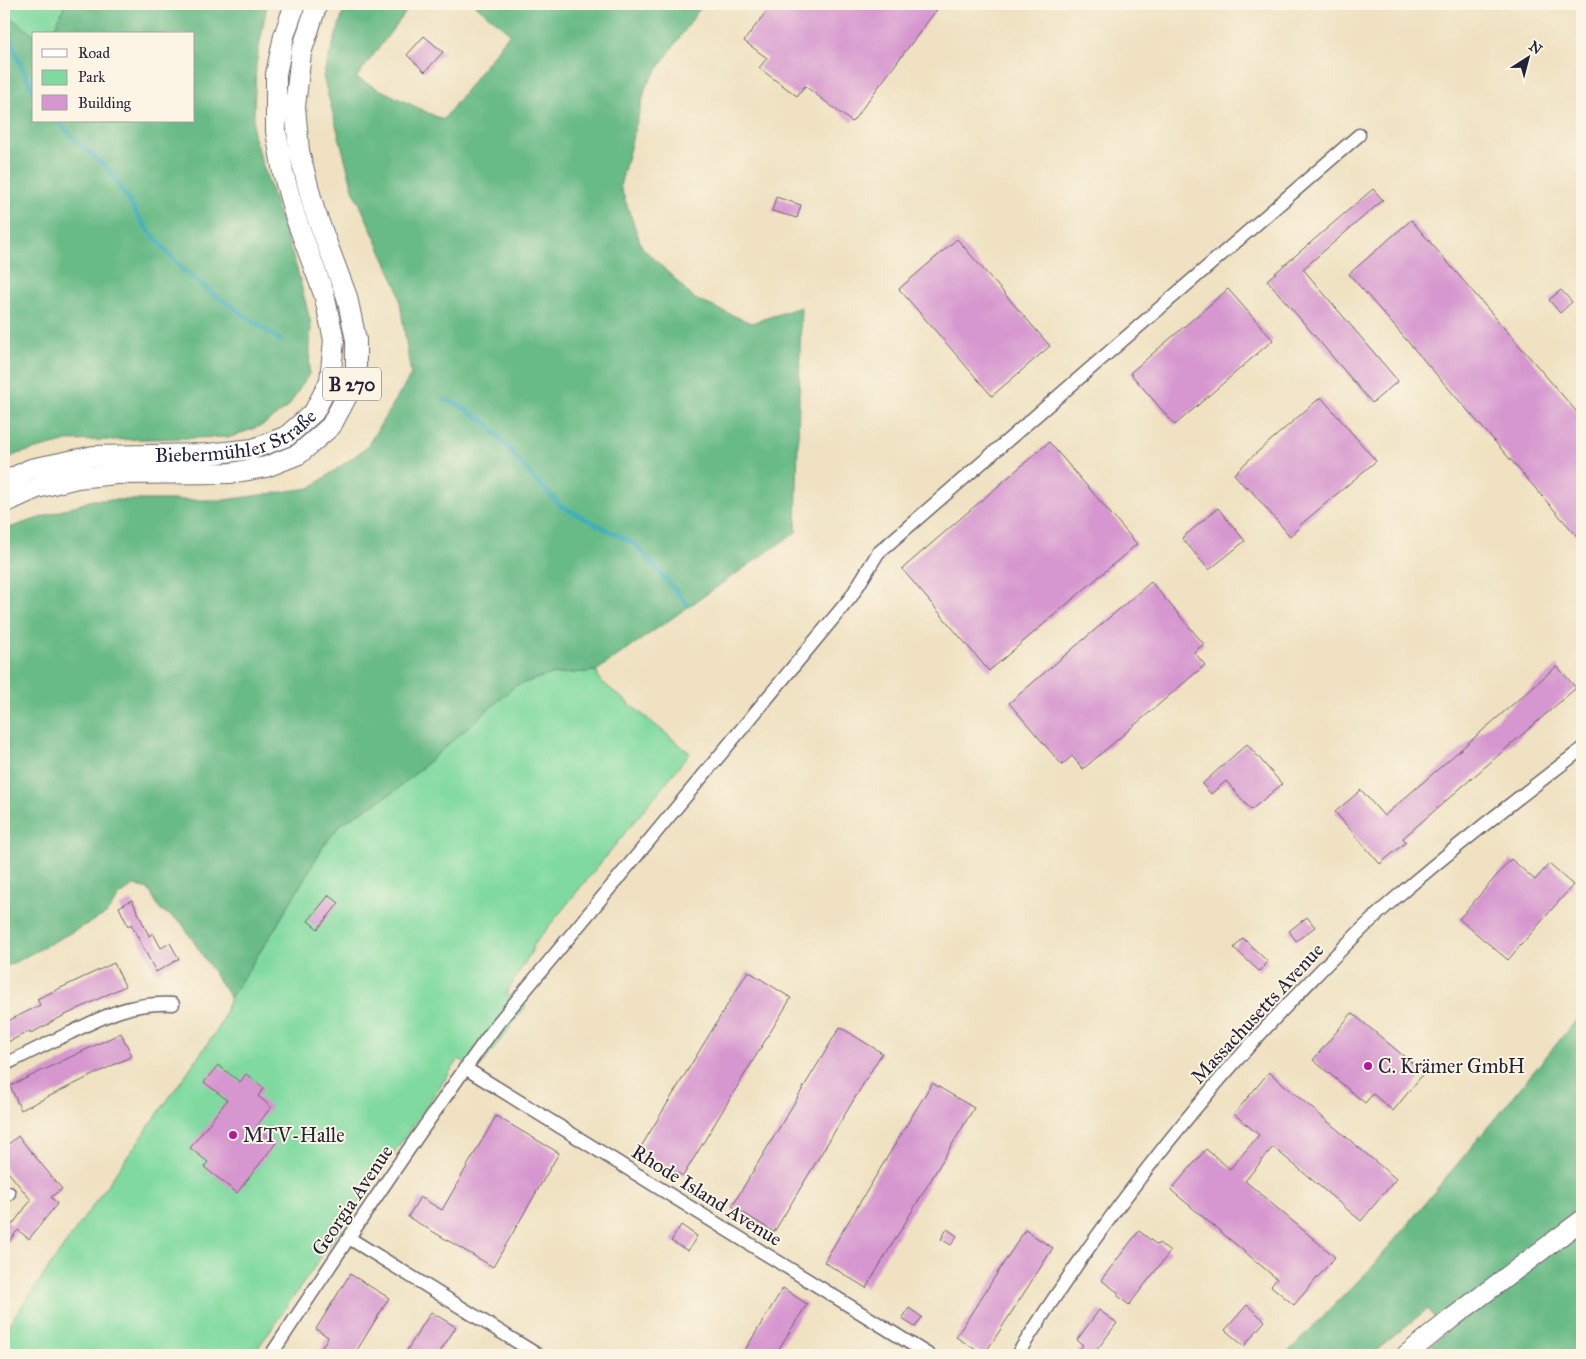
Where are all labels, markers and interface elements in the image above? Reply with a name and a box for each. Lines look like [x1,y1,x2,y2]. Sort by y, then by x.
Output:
legend [32,32,195,122]
north arrow [1504,32,1554,82]
text: N [1526,38,1545,58]
text: Road [78,44,110,62]
text: Park [78,68,105,86]
text: Building [78,94,132,112]
road number: B 270 [323,368,381,400]
street label: Biebermühler Straße [155,404,321,467]
street label: Massachusetts Avenue [1186,938,1328,1088]
place label: C. Krämer GmbH [1378,1054,1525,1078]
marker: C. Krämer GmbH [1362,1060,1374,1072]
place label: MTV-Halle [243,1123,344,1147]
marker: MTV-Halle [227,1129,239,1141]
street label: Rhode Island Avenue [627,1139,787,1251]
street label: Georgia Avenue [306,1140,399,1260]

